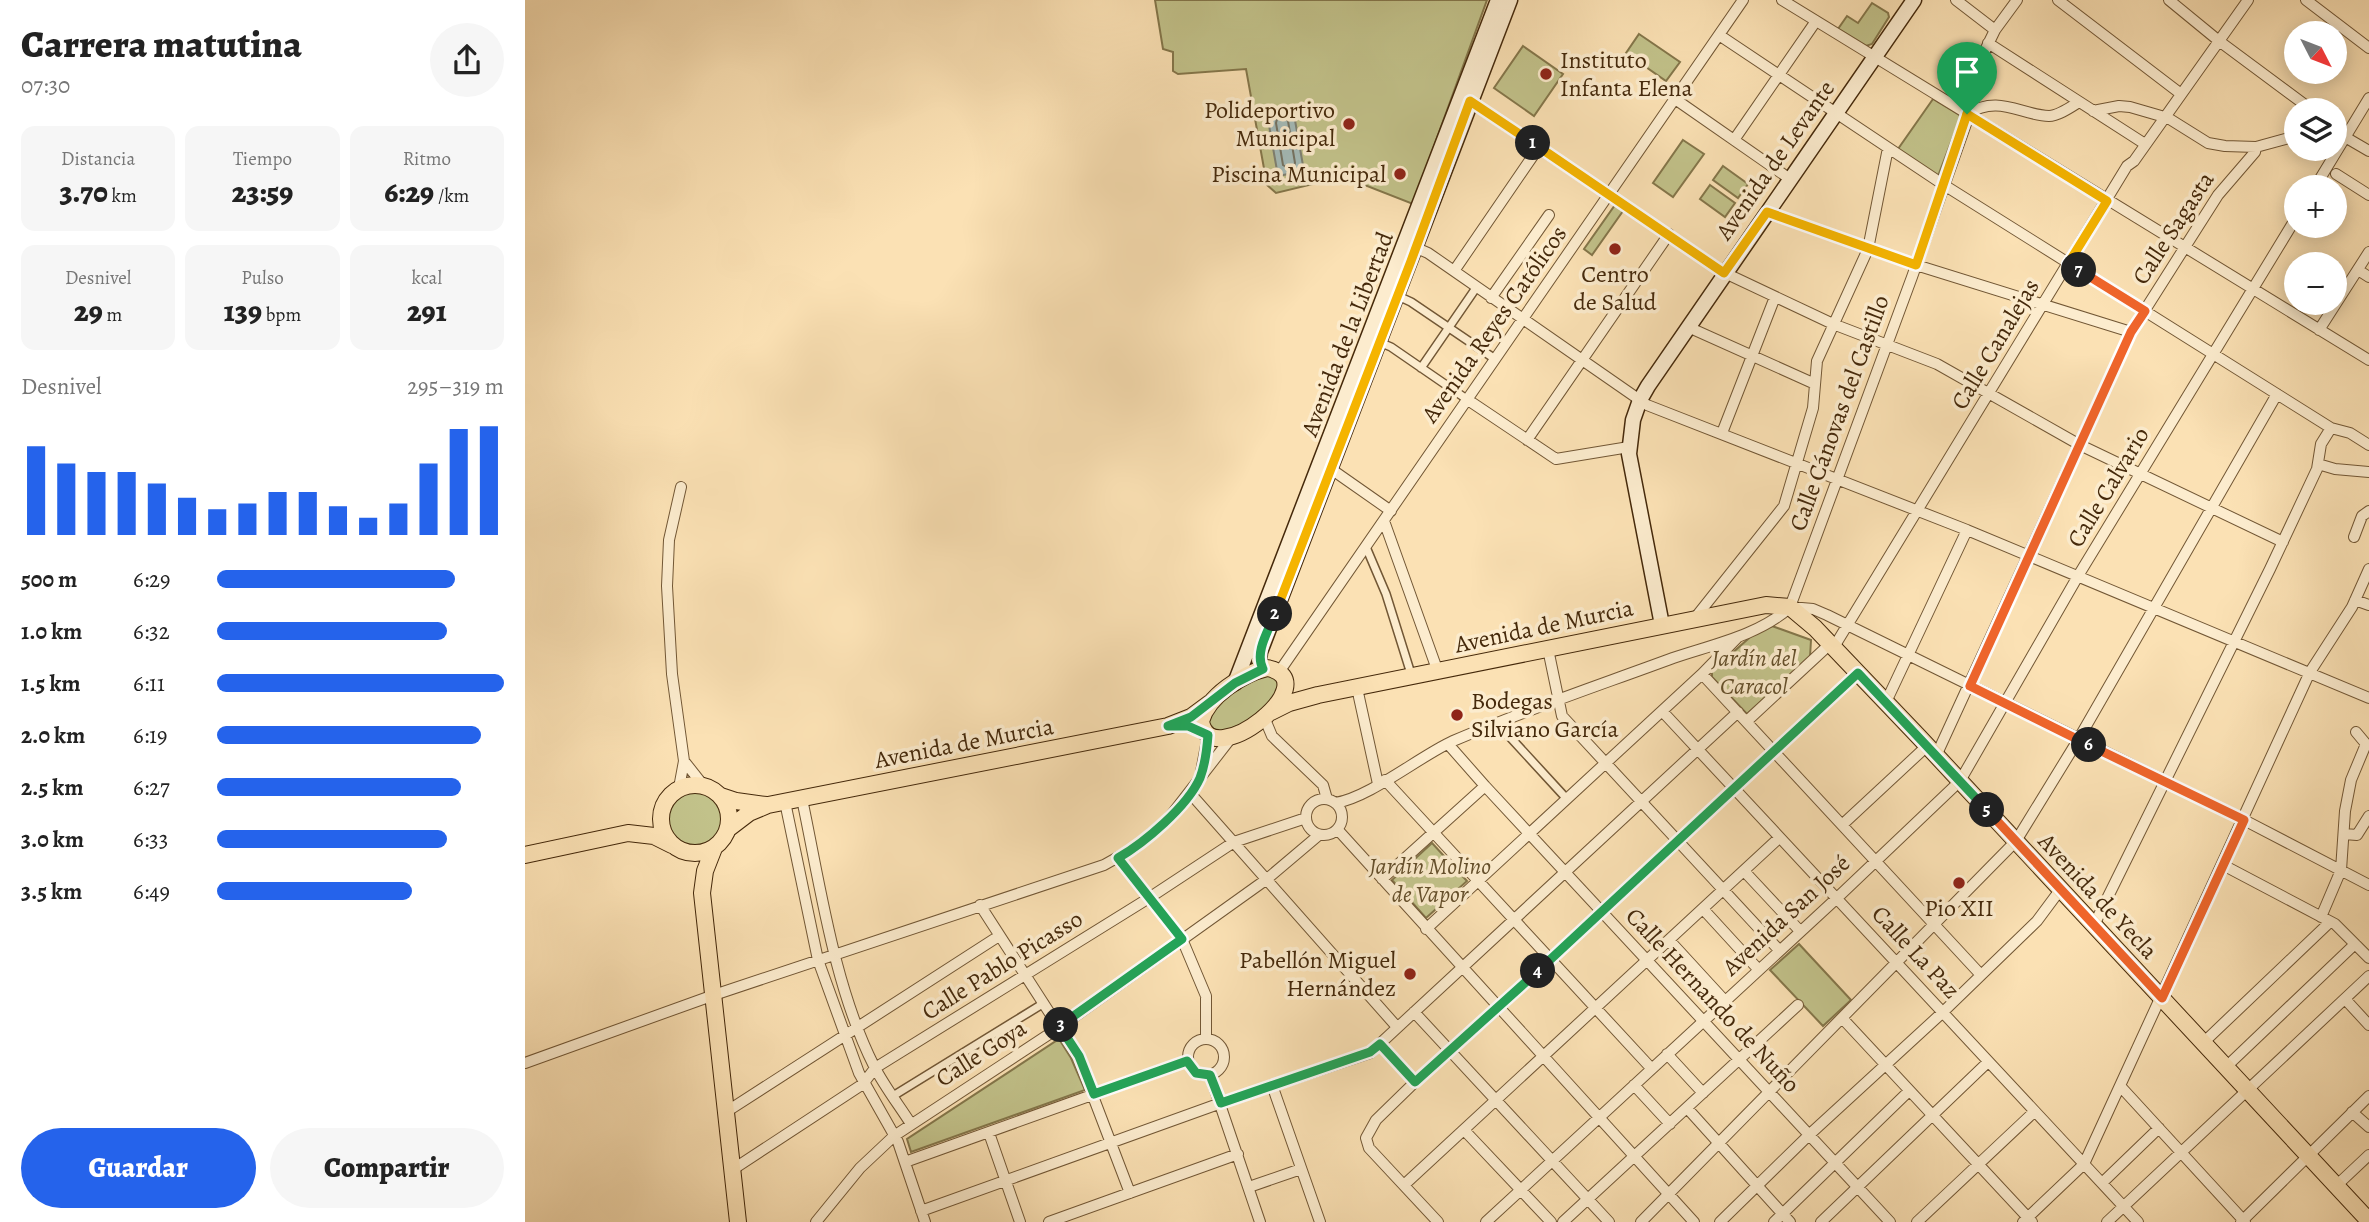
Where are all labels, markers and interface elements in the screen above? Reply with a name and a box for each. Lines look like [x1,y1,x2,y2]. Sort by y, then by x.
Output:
text: Carrera matutina [21,18,302,70]
north arrow [2284,21,2347,84]
map controls [2284,21,2347,315]
button: share [430,23,504,97]
pin [1937,42,1997,114]
place label: Instituto Infanta Elena [1560,44,1693,104]
icon: arrive [1948,53,1986,91]
marker: Instituto Infanta Elena [1538,66,1554,82]
text: 07:30 [21,70,70,101]
street label: Avenida de Levante [1707,74,1842,247]
place label: Polideportivo Municipal [1204,94,1335,154]
button: layers [2284,98,2347,161]
marker: Polideportivo Municipal [1341,116,1357,132]
pin: 1 [1515,125,1551,160]
text: 1 [1529,129,1536,155]
text: Distancia [61,146,135,172]
text: Tiempo [233,146,292,172]
text: Ritmo [403,146,451,172]
place label: Piscina Municipal [1211,158,1386,190]
street label: Calle Sagasta [2125,165,2222,291]
marker: Piscina Municipal [1392,166,1408,182]
text: 3.70 [59,172,108,212]
text: 23:59 [232,172,293,212]
text: 6:29 [384,172,434,212]
button: + [2284,175,2347,238]
text: km [108,183,137,209]
text: /km [434,183,469,209]
street label: Avenida Reyes Católicos [1413,219,1574,430]
street label: Avenida de la Libertad [1293,227,1401,442]
marker: Centro de Salud [1607,241,1623,257]
pin: 7 [2061,252,2097,288]
button: − [2284,252,2347,315]
text: 7 [2074,256,2083,282]
place label: Centro de Salud [1573,258,1657,318]
text: Desnivel [65,265,131,291]
text: Pulso [241,265,284,291]
text: kcal [412,265,442,291]
street label: Calle Canalejas [1943,273,2047,415]
text: 29 [74,291,103,331]
text: 139 [224,291,262,331]
text: 291 [407,291,447,331]
street label: Calle Cánovas del Castillo [1781,291,1897,535]
text: m [103,302,122,328]
text: bpm [262,302,301,328]
text: Desnivel [21,371,102,402]
text: 295–319 m [407,371,504,402]
street label: Calle Calvario [2060,421,2156,553]
text: 500 m [21,564,77,595]
text: 6:29 [133,564,171,595]
street label: Avenida de Murcia [1451,591,1637,661]
pin: 2 [1257,596,1293,632]
text: 2 [1270,600,1279,626]
text: 1.0 km [21,616,82,647]
text: 6:32 [133,616,170,647]
park label: Jardín del Caracol [1711,642,1796,702]
text: 1.5 km [21,668,81,699]
text: 6:11 [133,668,165,699]
place label: Bodegas Silviano García [1471,685,1619,745]
marker: Bodegas Silviano García [1449,707,1465,723]
street label: Avenida de Murcia [871,710,1057,776]
text: 2.0 km [21,720,85,751]
text: 6:19 [133,720,167,751]
pin: 6 [2071,728,2107,762]
text: 6 [2084,731,2093,757]
text: 2.5 km [21,772,83,803]
text: 6:27 [133,772,170,803]
pin: 5 [1969,792,2005,828]
text: 5 [1982,796,1991,822]
text: 3.0 km [21,824,84,855]
text: 6:33 [133,824,168,855]
street label: Avenida de Yecla [2030,825,2165,967]
street label: Avenida San José [1714,847,1857,983]
park label: Jardín Molino de Vapor [1368,850,1491,910]
marker: Pio XII [1951,875,1967,891]
text: 3.5 km [21,876,82,907]
text: 6:49 [133,876,170,907]
place label: Pio XII [1924,892,1994,924]
street label: Calle La Paz [1865,898,1967,1006]
street label: Calle Hernando de Nuño [1619,901,1807,1099]
street label: Calle Pablo Picasso [915,903,1089,1027]
place label: Pabellón Miguel Hernández [1239,944,1396,1004]
pin: 4 [1521,954,1555,988]
text: 4 [1533,957,1542,983]
marker: Pabellón Miguel Hernández [1402,966,1418,982]
pin: 3 [1043,1007,1079,1042]
street label: Calle Goya [930,1011,1033,1094]
text: 3 [1056,1011,1065,1037]
button: Guardar [21,1128,256,1208]
button: Compartir [270,1128,504,1208]

